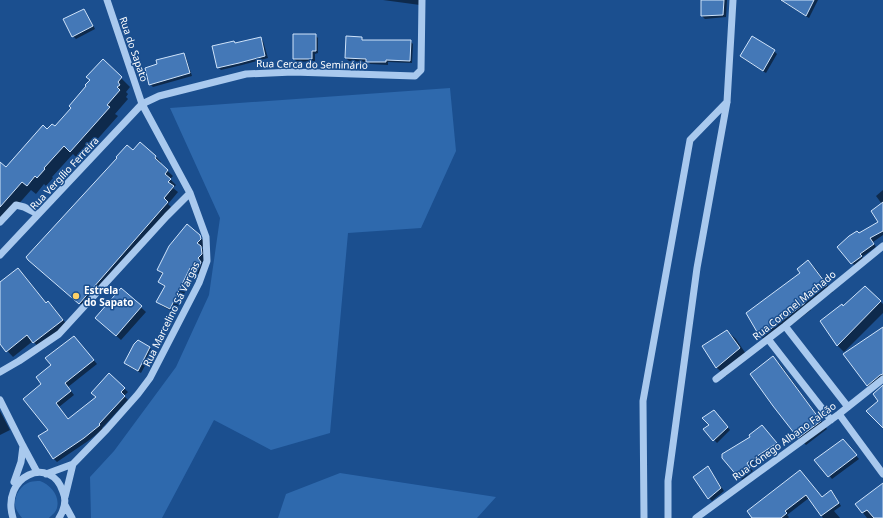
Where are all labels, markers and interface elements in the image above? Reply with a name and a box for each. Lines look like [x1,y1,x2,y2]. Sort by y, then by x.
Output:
street label: Rua do Sapato [116,15,152,83]
street label: Rua Cerca do Seminário [256,56,368,72]
street label: Rua Vergílio Ferreira [26,133,102,213]
street label: Rua Marcelino Sá Vargas [139,259,203,369]
street label: Rua Coronel Machado [749,267,839,343]
place label: Estrela do Sapato [84,283,134,309]
marker: Estrela do Sapato [71,291,81,301]
street label: Rua Cónego Albano Falcão [729,399,839,483]

